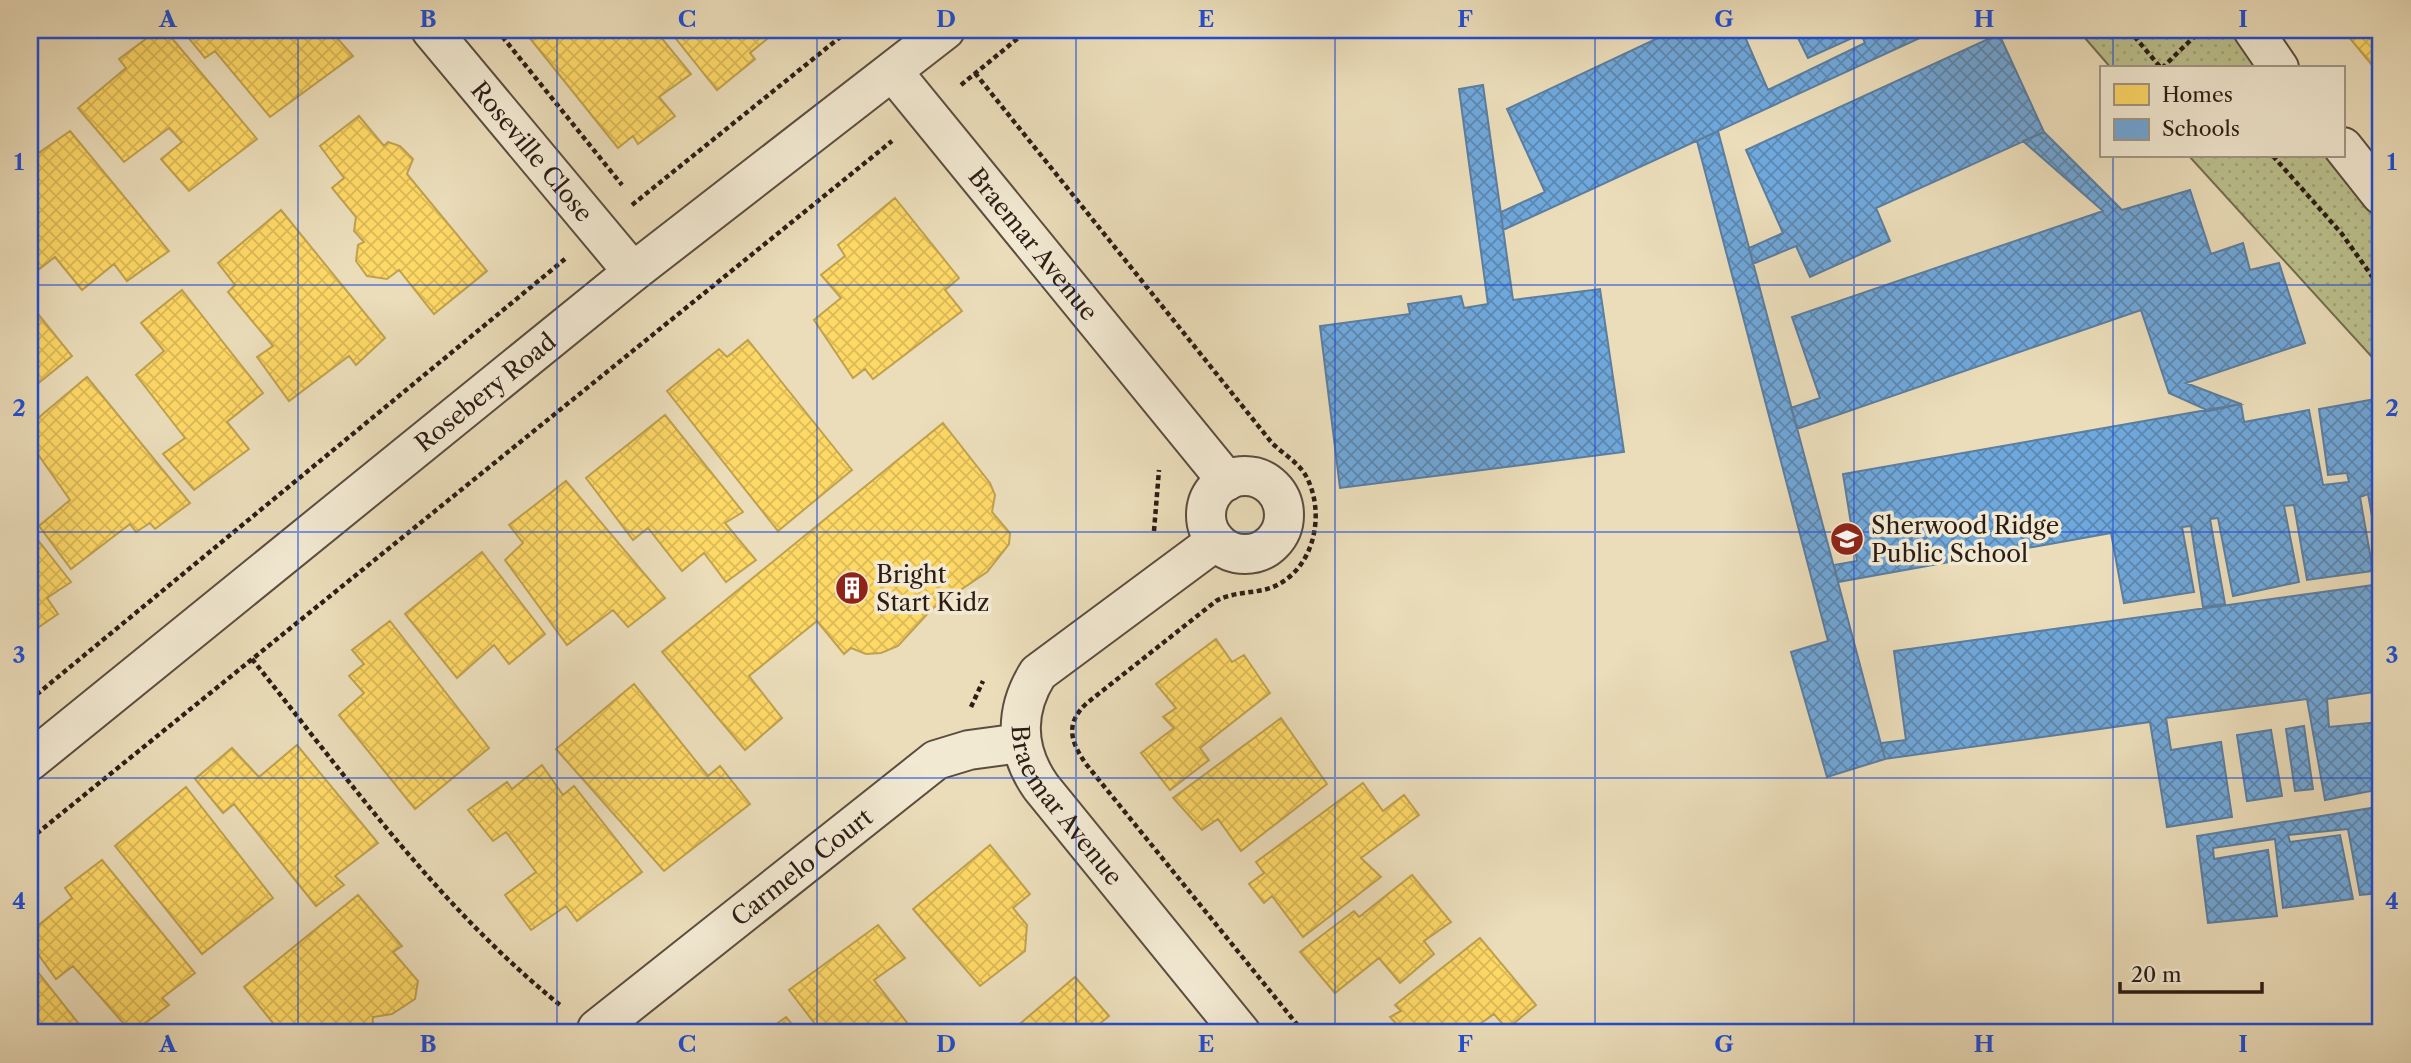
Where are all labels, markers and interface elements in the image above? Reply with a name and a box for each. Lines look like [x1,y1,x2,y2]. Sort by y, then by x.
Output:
text: A [158,5,178,33]
text: B [419,5,437,33]
text: C [678,5,696,33]
text: D [936,5,956,33]
text: E [1198,5,1214,33]
text: F [1457,5,1473,33]
text: G [1714,5,1734,33]
text: H [1974,5,1995,33]
text: I [2238,5,2248,33]
legend [2100,66,2344,158]
street label: Roseville Close [465,75,599,227]
text: Homes [2162,82,2233,107]
text: Schools [2162,116,2240,141]
text: 1 [14,148,25,176]
text: 1 [2387,148,2398,176]
street label: Braemar Avenue [963,162,1104,326]
street label: Rosebery Road [409,326,562,457]
text: 2 [12,394,26,422]
text: 2 [2385,394,2399,422]
place label: Sherwood Ridge Public School [1871,511,2059,568]
school or university icon: Sherwood Ridge Public School [1828,520,1866,558]
place label: Bright Start Kidz [876,560,989,617]
building icon: Bright Start Kidz [833,569,871,607]
text: 3 [13,641,26,669]
text: 3 [2386,641,2399,669]
street label: Braemar Avenue [1006,724,1129,891]
street label: Carmelo Court [725,802,878,932]
text: 4 [12,887,26,915]
text: 4 [2385,887,2399,915]
scale bar [2120,951,2262,995]
text: 20 m [2131,962,2182,987]
text: A [158,1030,178,1058]
text: B [419,1030,437,1058]
text: C [678,1030,696,1058]
text: D [936,1030,956,1058]
text: E [1198,1030,1214,1058]
text: F [1457,1030,1473,1058]
text: G [1714,1030,1734,1058]
text: H [1974,1030,1995,1058]
text: I [2238,1030,2248,1058]

